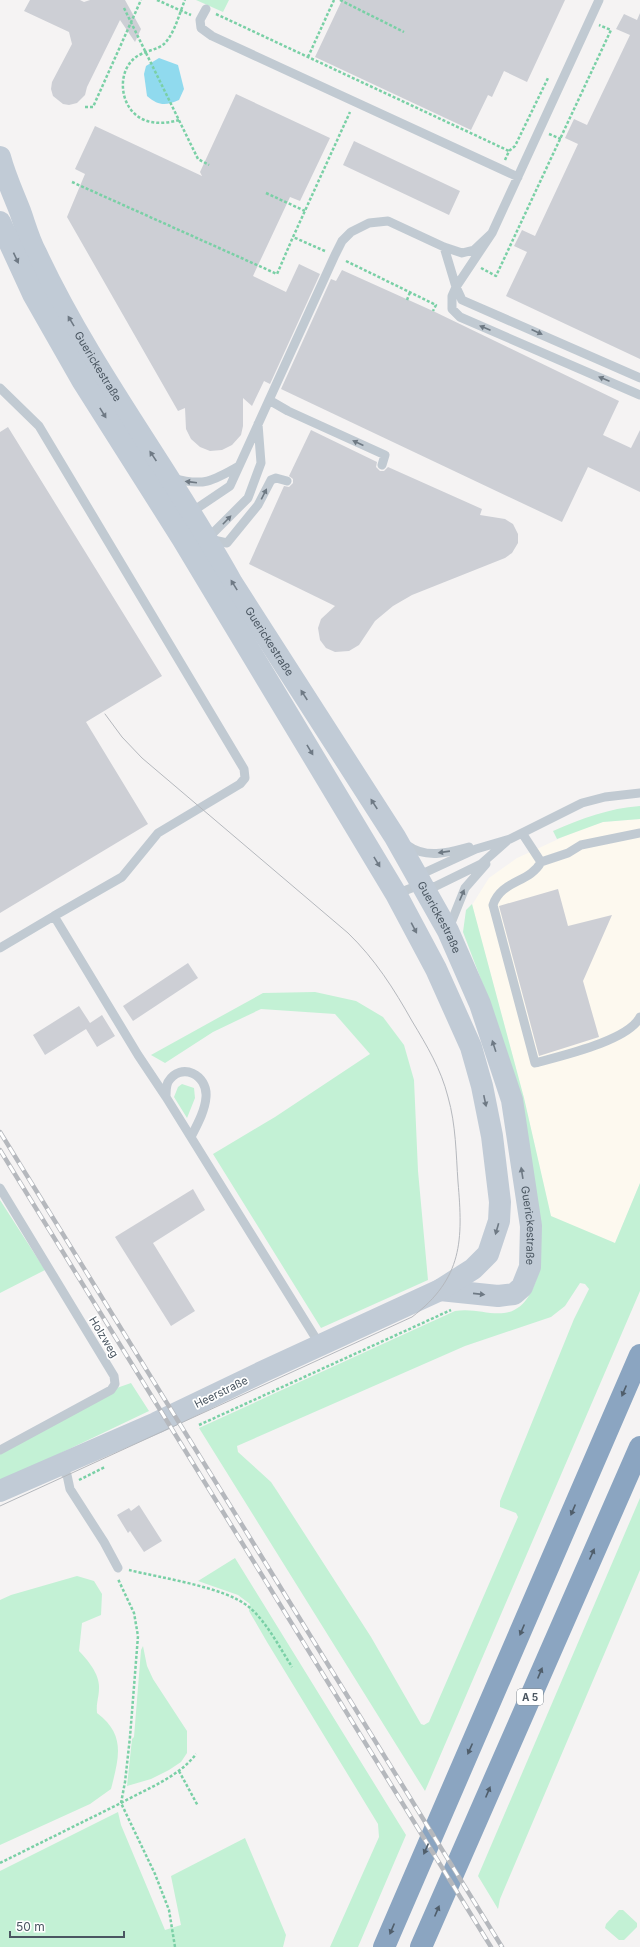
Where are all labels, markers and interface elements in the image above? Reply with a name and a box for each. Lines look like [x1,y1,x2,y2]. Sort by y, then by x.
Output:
one-way arrow [13,252,19,263]
one-way arrow [68,315,75,326]
one-way arrow [479,325,490,331]
street label: Guerickestraße [71,329,125,404]
one-way arrow [531,330,543,336]
one-way arrow [598,376,610,382]
one-way arrow [100,408,107,419]
one-way arrow [353,440,364,446]
one-way arrow [149,450,157,461]
one-way arrow [185,479,197,485]
one-way arrow [261,488,267,500]
one-way arrow [222,515,232,525]
one-way arrow [230,580,238,590]
street label: Guerickestraße [242,604,297,679]
one-way arrow [300,690,308,700]
one-way arrow [306,744,313,756]
one-way arrow [370,799,378,809]
one-way arrow [438,849,450,855]
one-way arrow [373,857,381,867]
street label: Guerickestraße [414,879,464,955]
one-way arrow [459,889,465,900]
one-way arrow [411,923,418,934]
one-way arrow [491,1040,497,1052]
one-way arrow [482,1095,488,1107]
one-way arrow [519,1167,525,1179]
street label: Guerickestraße [518,1185,538,1265]
one-way arrow [494,1224,500,1236]
one-way arrow [473,1291,485,1298]
street label: Holzweg [86,1314,122,1360]
street label: Heerstraße [192,1373,250,1411]
one-way arrow [621,1385,627,1397]
one-way arrow [570,1505,576,1516]
one-way arrow [589,1548,595,1559]
one-way arrow [518,1624,524,1636]
one-way arrow [537,1667,543,1678]
road number: A 5 [517,1689,543,1705]
one-way arrow [467,1744,473,1756]
one-way arrow [485,1786,492,1798]
one-way arrow [423,1844,429,1855]
one-way arrow [434,1905,440,1917]
scale bar [10,1913,124,1939]
text: 50 m [16,1919,45,1934]
one-way arrow [388,1923,394,1935]

